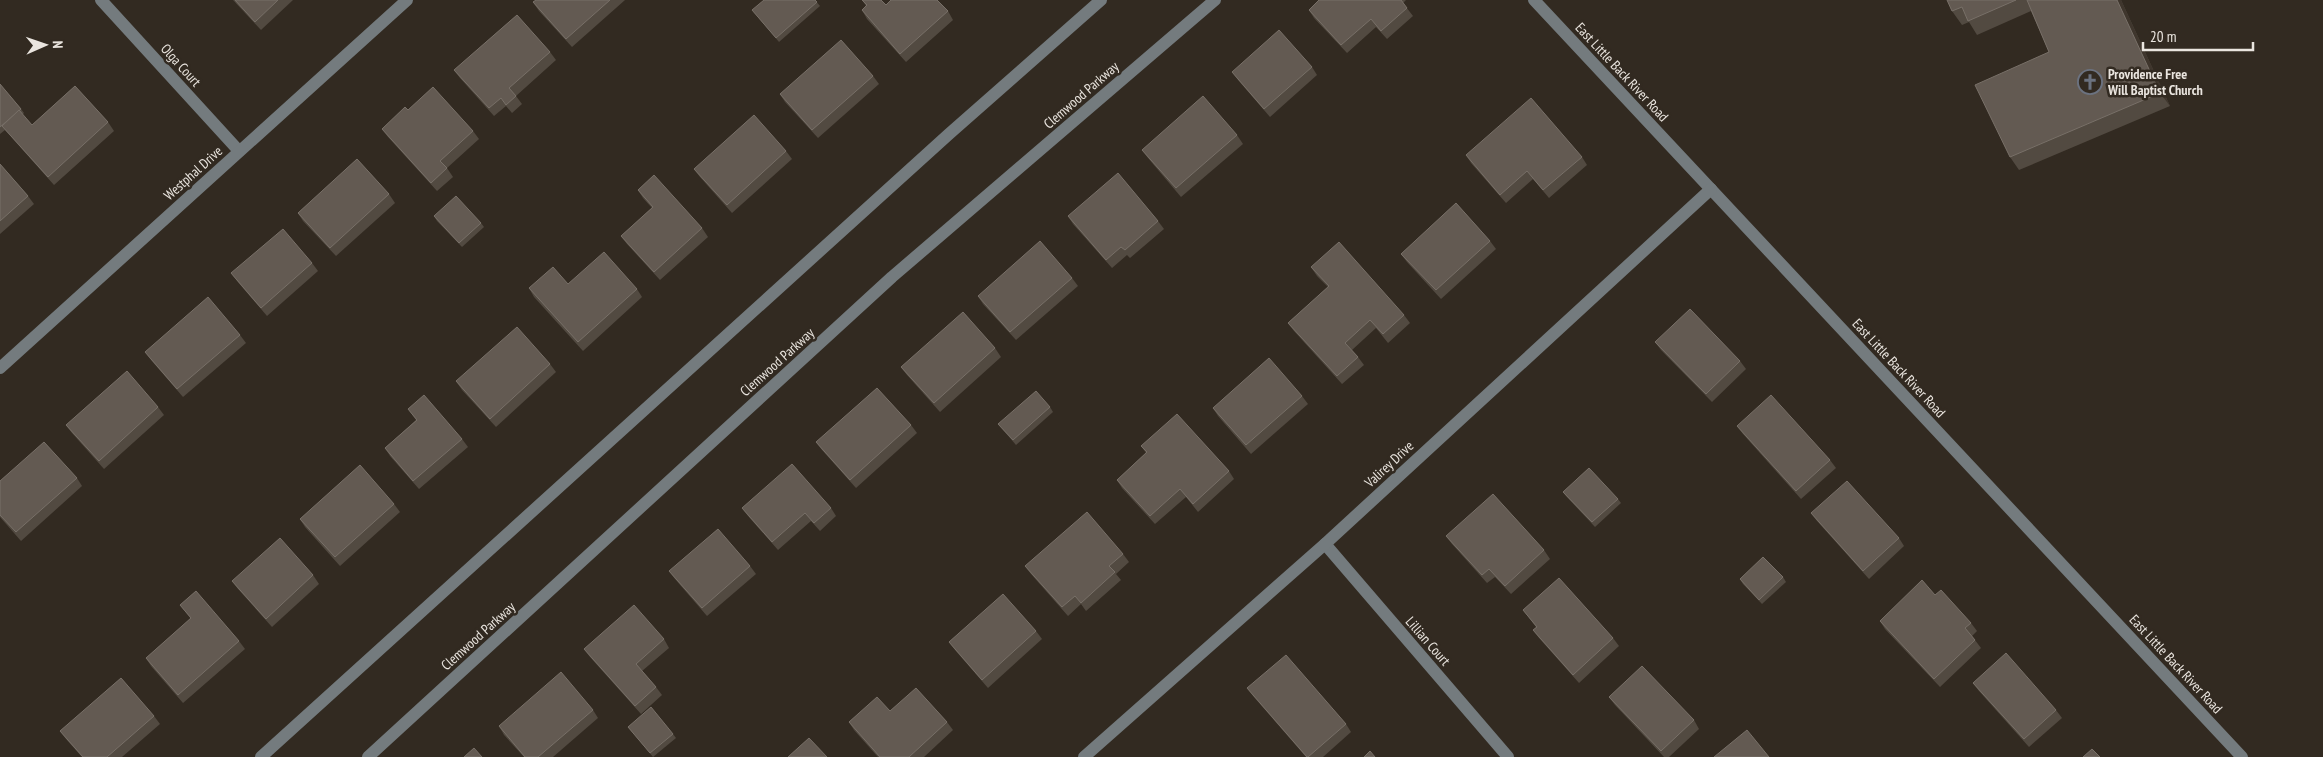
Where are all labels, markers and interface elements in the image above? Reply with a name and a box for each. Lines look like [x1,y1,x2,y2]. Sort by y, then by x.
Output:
street label: East Little Back River Road [1572,19,1672,125]
north arrow [20,20,70,70]
scale bar [2143,20,2253,52]
text: 20 m [2150,27,2176,46]
text: N [49,40,67,49]
street label: Olga Court [157,40,205,90]
street label: Clemwood Parkway [1040,57,1123,133]
place label: Providence Free Will Baptist Church [2107,65,2203,99]
church icon: Providence Free Will Baptist Church [2077,69,2103,95]
street label: Westphal Drive [160,142,226,204]
street label: East Little Back River Road [1849,315,1949,421]
street label: Clemwood Parkway [736,323,818,400]
street label: Valirey Drive [1360,437,1417,492]
street label: Clemwood Parkway [437,597,519,674]
street label: East Little Back River Road [2126,611,2226,717]
street label: Lillian Court [1402,613,1454,669]

